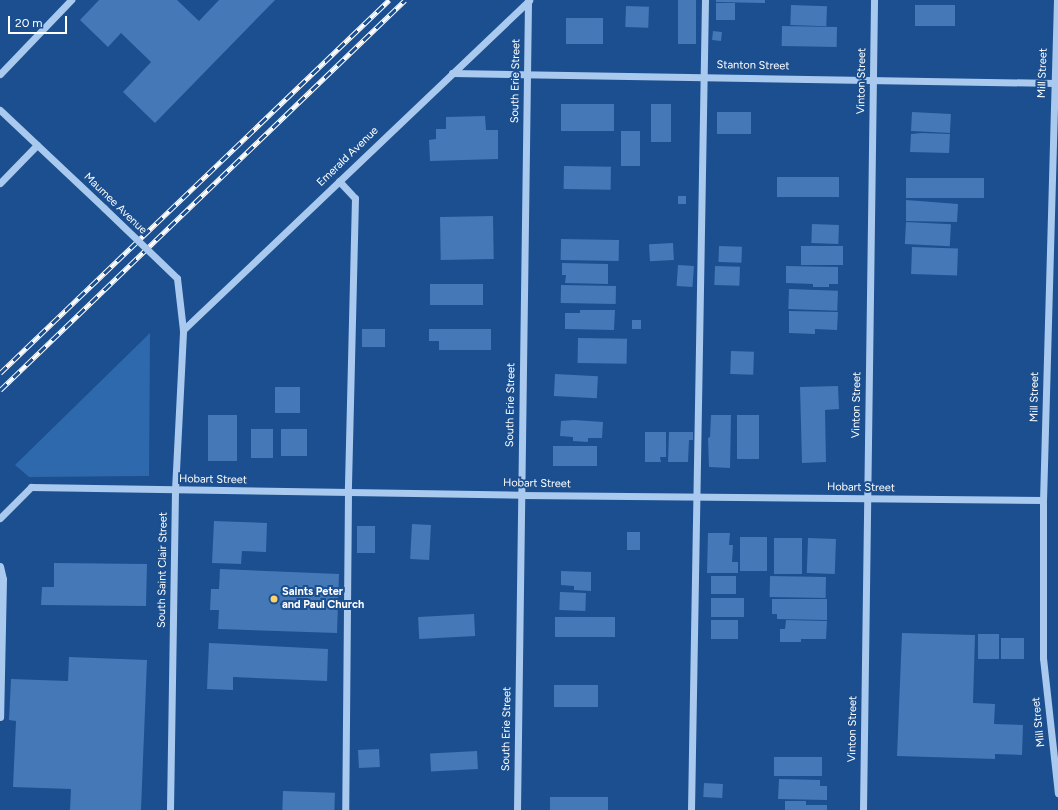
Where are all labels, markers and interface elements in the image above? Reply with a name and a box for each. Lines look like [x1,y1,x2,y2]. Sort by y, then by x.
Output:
scale bar [10,8,69,34]
text: 20 m [15,16,43,30]
street label: South Erie Street [509,39,523,123]
street label: Vinton Street [855,48,869,114]
street label: Mill Street [1036,48,1050,98]
street label: Stanton Street [716,59,790,73]
street label: Emerald Avenue [315,124,381,190]
street label: Maumee Avenue [81,171,149,237]
street label: South Erie Street [504,363,518,447]
street label: Vinton Street [850,372,864,438]
street label: Mill Street [1028,372,1042,422]
street label: Hobart Street [179,473,247,487]
street label: Hobart Street [503,477,571,491]
street label: Hobart Street [827,481,895,495]
street label: South Saint Clair Street [155,512,171,628]
place label: Saints Peter and Paul Church [282,586,364,612]
marker: Saints Peter and Paul Church [269,594,279,604]
street label: South Erie Street [500,687,514,771]
street label: Vinton Street [846,696,860,762]
street label: Mill Street [1030,696,1048,748]

